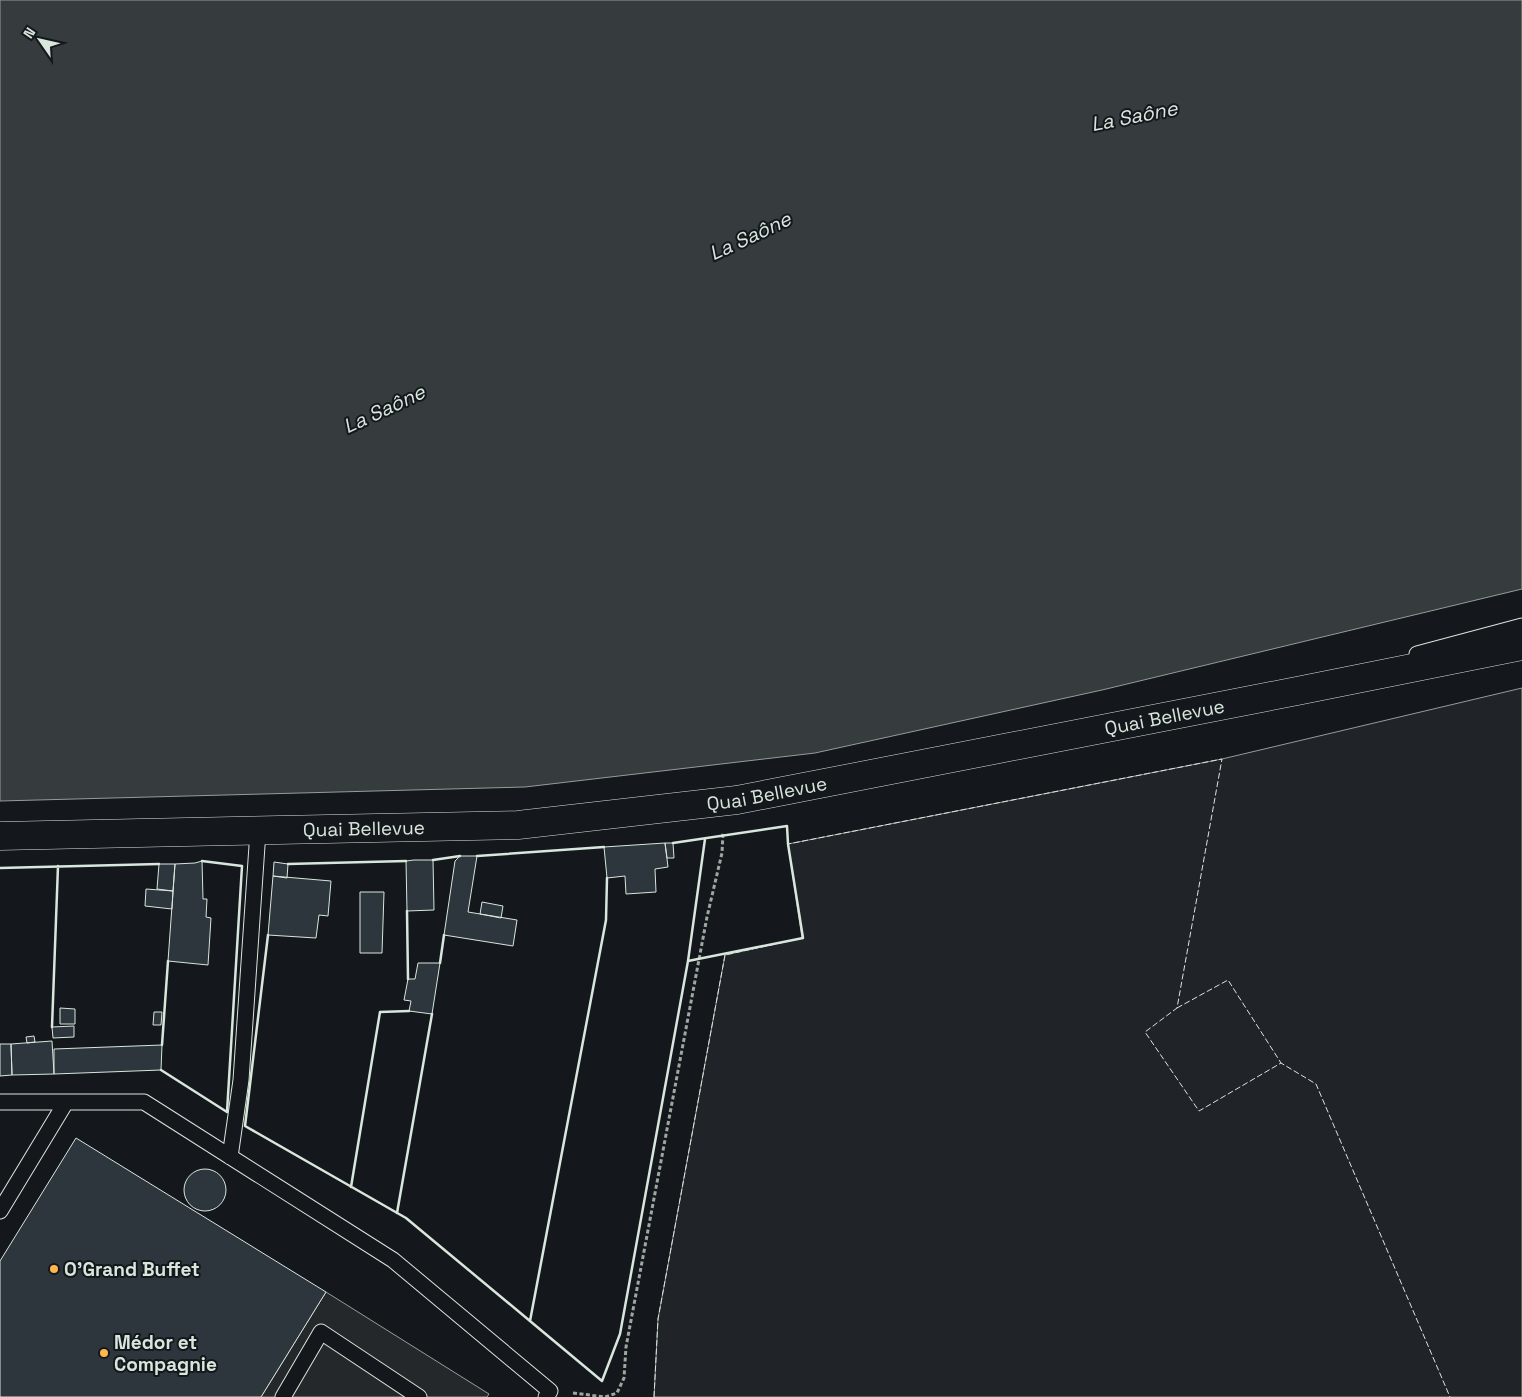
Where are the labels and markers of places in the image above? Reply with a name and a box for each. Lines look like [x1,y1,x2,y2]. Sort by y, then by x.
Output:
place label: O'Grand Buffet [64,1257,200,1282]
marker: O'Grand Buffet [48,1263,60,1275]
place label: Médor et Compagnie [114,1330,217,1377]
marker: Médor et Compagnie [98,1347,110,1359]

